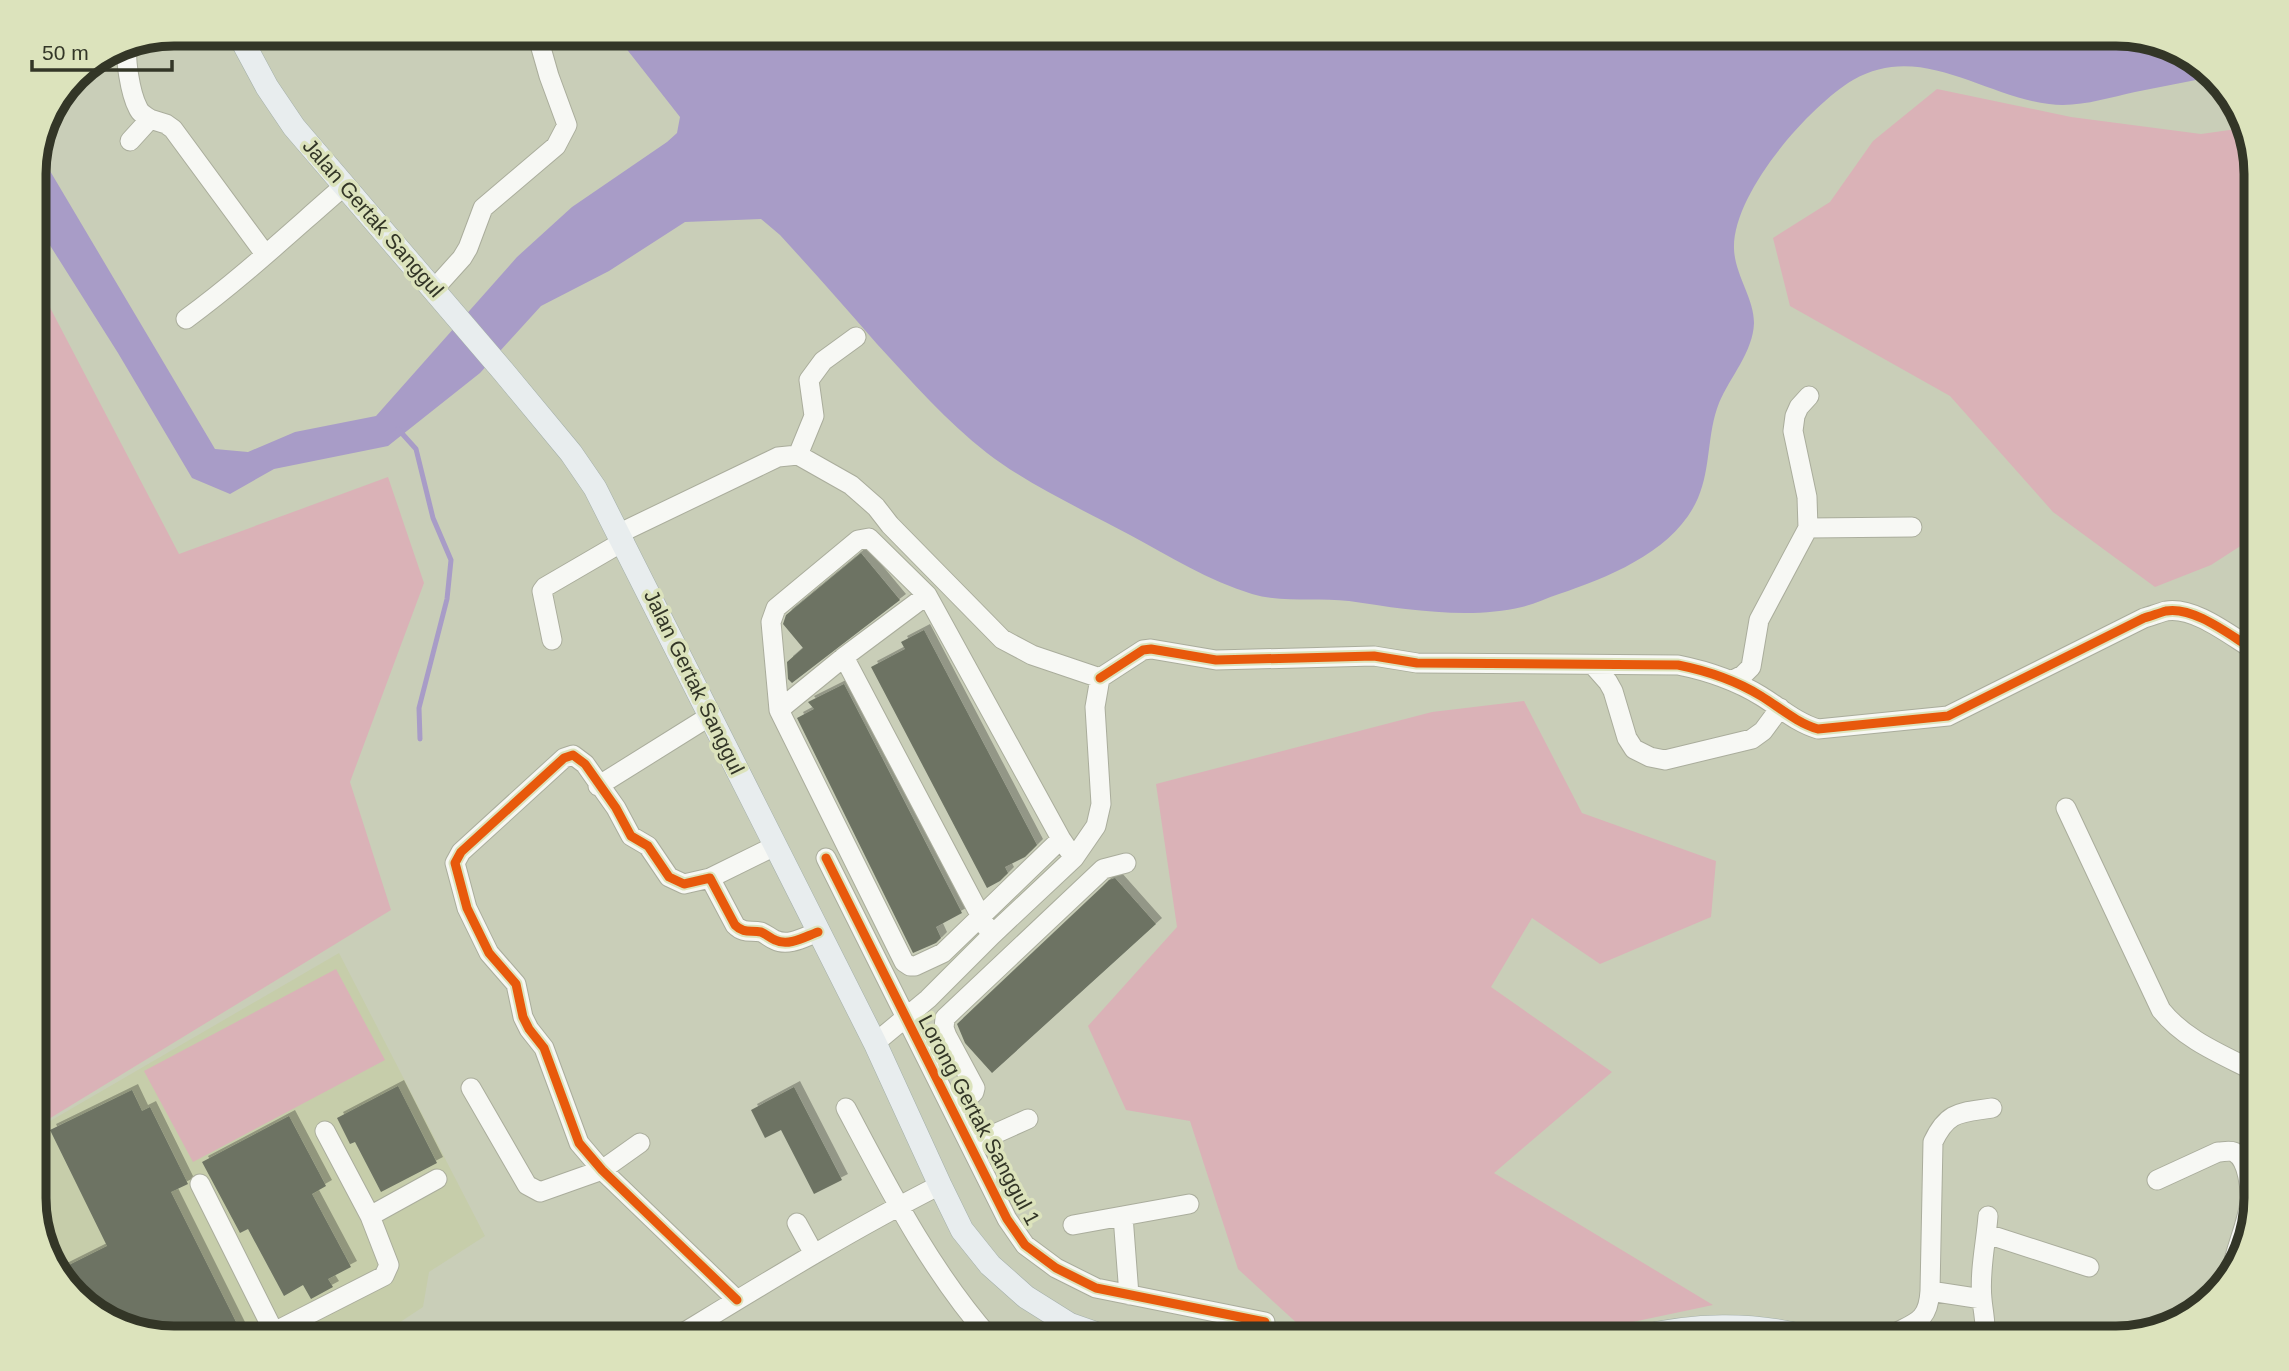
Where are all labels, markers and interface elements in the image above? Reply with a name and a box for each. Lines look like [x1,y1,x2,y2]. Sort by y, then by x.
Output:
scale bar [32,28,172,72]
text: 50 m [42,41,89,64]
street label: Jalan Gertak Sanggul [298,134,448,301]
street label: Jalan Gertak Sanggul [640,586,749,778]
street label: Lorong Gertak Sanggul 1 [914,1011,1045,1229]

